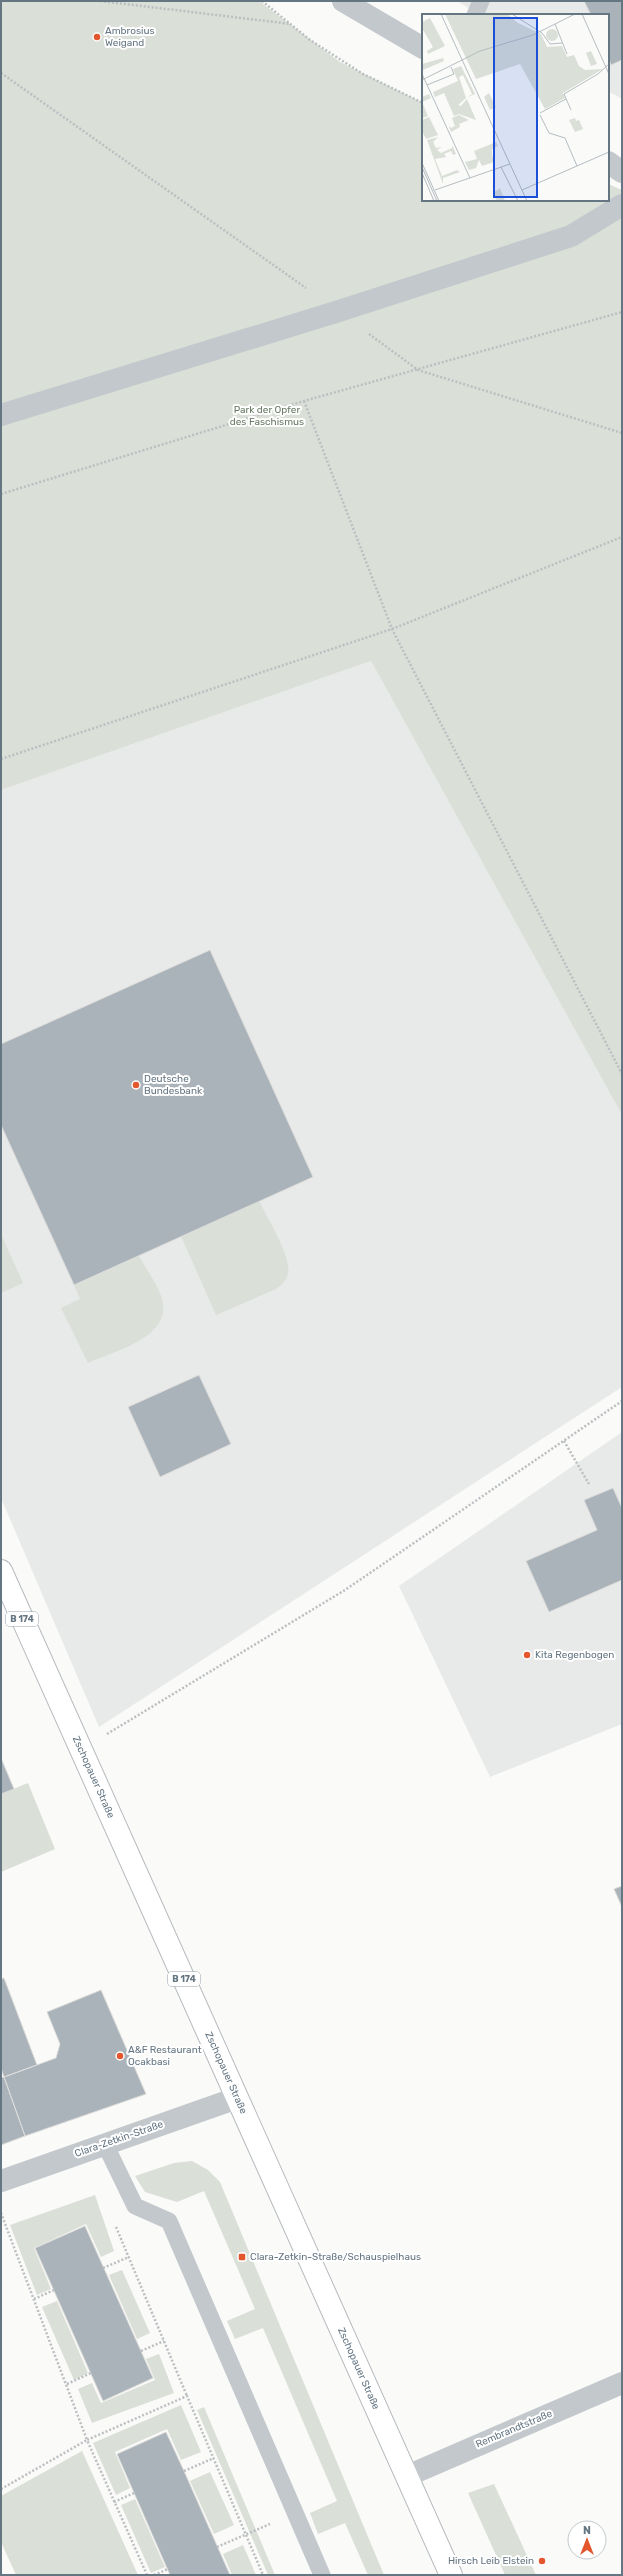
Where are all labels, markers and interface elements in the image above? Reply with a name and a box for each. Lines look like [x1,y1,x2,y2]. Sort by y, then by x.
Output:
inset map [422,14,609,201]
place label: Ambrosius Weigand [105,25,155,49]
marker: Ambrosius Weigand [92,32,102,42]
park label: Park der Opfer des Faschismus [230,404,304,428]
place label: Deutsche Bundesbank [144,1073,203,1097]
marker: Deutsche Bundesbank [131,1080,141,1090]
road number: B 174 [6,1612,38,1626]
place label: Kita Regenbogen [535,1649,614,1661]
marker: Kita Regenbogen [522,1650,532,1660]
street label: Zschopauer Straße [70,1734,117,1820]
road number: B 174 [168,1972,200,1986]
street label: Zschopauer Straße [202,2030,250,2116]
place label: A&F Restaurant Ocakbasi [128,2044,202,2068]
marker: A&F Restaurant Ocakbasi [115,2051,125,2061]
street label: Clara-Zetkin-Straße [73,2118,165,2160]
place label: Clara-Zetkin-Straße/Schauspielhaus [250,2251,421,2263]
marker: Clara-Zetkin-Straße/Schauspielhaus [237,2252,247,2262]
street label: Zschopauer Straße [335,2326,382,2412]
street label: Rembrandtstraße [474,2407,554,2451]
north arrow [567,2520,607,2560]
text: N [583,2524,591,2537]
place label: Hirsch Leib Elstein [448,2555,534,2567]
marker: Hirsch Leib Elstein [537,2556,547,2566]

